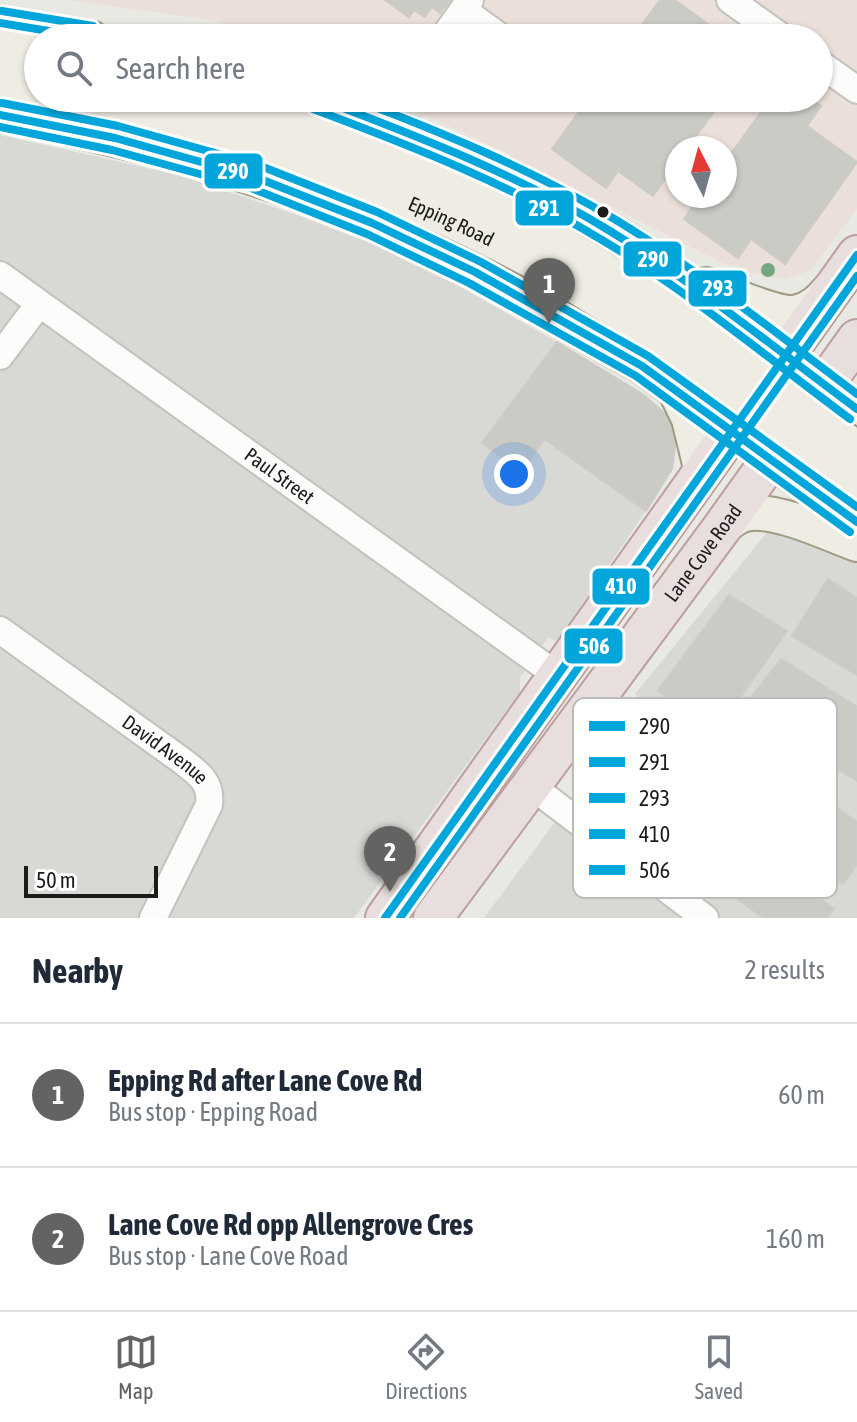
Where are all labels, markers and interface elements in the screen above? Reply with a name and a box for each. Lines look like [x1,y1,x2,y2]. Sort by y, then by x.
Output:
search box [24,24,833,112]
icon: search [52,46,96,90]
text: Search here [116,51,245,85]
north arrow [665,136,737,208]
line badge: 290 [203,152,264,190]
text: 290 [217,158,249,184]
line badge: 291 [514,189,575,227]
street label: Epping Road [405,191,498,250]
text: 291 [528,195,560,221]
unlabelled marker [595,204,611,220]
line badge: 290 [622,240,683,278]
text: 290 [637,246,669,272]
pin: 1 [523,258,575,324]
line badge: 293 [687,269,748,308]
text: 293 [702,275,734,301]
street label: Paul Street [240,443,319,508]
your location [494,454,534,494]
street label: Lane Cove Road [659,500,746,606]
line badge: 410 [591,567,651,606]
text: 410 [604,573,637,599]
line badge: 506 [563,627,624,665]
text: 506 [578,633,610,659]
legend [573,698,837,898]
street label: David Avenue [118,710,214,788]
text: 290 [639,713,670,739]
text: 291 [639,749,670,775]
text: 293 [639,785,670,811]
text: 410 [639,821,670,847]
pin: 2 [364,826,416,892]
text: 506 [639,857,670,883]
scale bar [24,862,158,898]
text: 50 m [36,867,76,893]
text: Nearby [32,951,123,990]
text: 2 results [744,955,825,985]
text: Epping Rd after Lane Cove Rd [108,1063,422,1097]
text: 1 [52,1080,64,1110]
text: 60 m [778,1080,825,1110]
text: Bus stop · Epping Road [108,1097,318,1127]
text: Lane Cove Rd opp Allengrove Cres [108,1207,473,1241]
text: 2 [52,1224,64,1254]
text: 160 m [766,1224,825,1254]
text: Bus stop · Lane Cove Road [108,1241,349,1271]
tab: Map [114,1330,158,1404]
tab: Directions [385,1330,467,1404]
tab: Saved [695,1330,743,1404]

